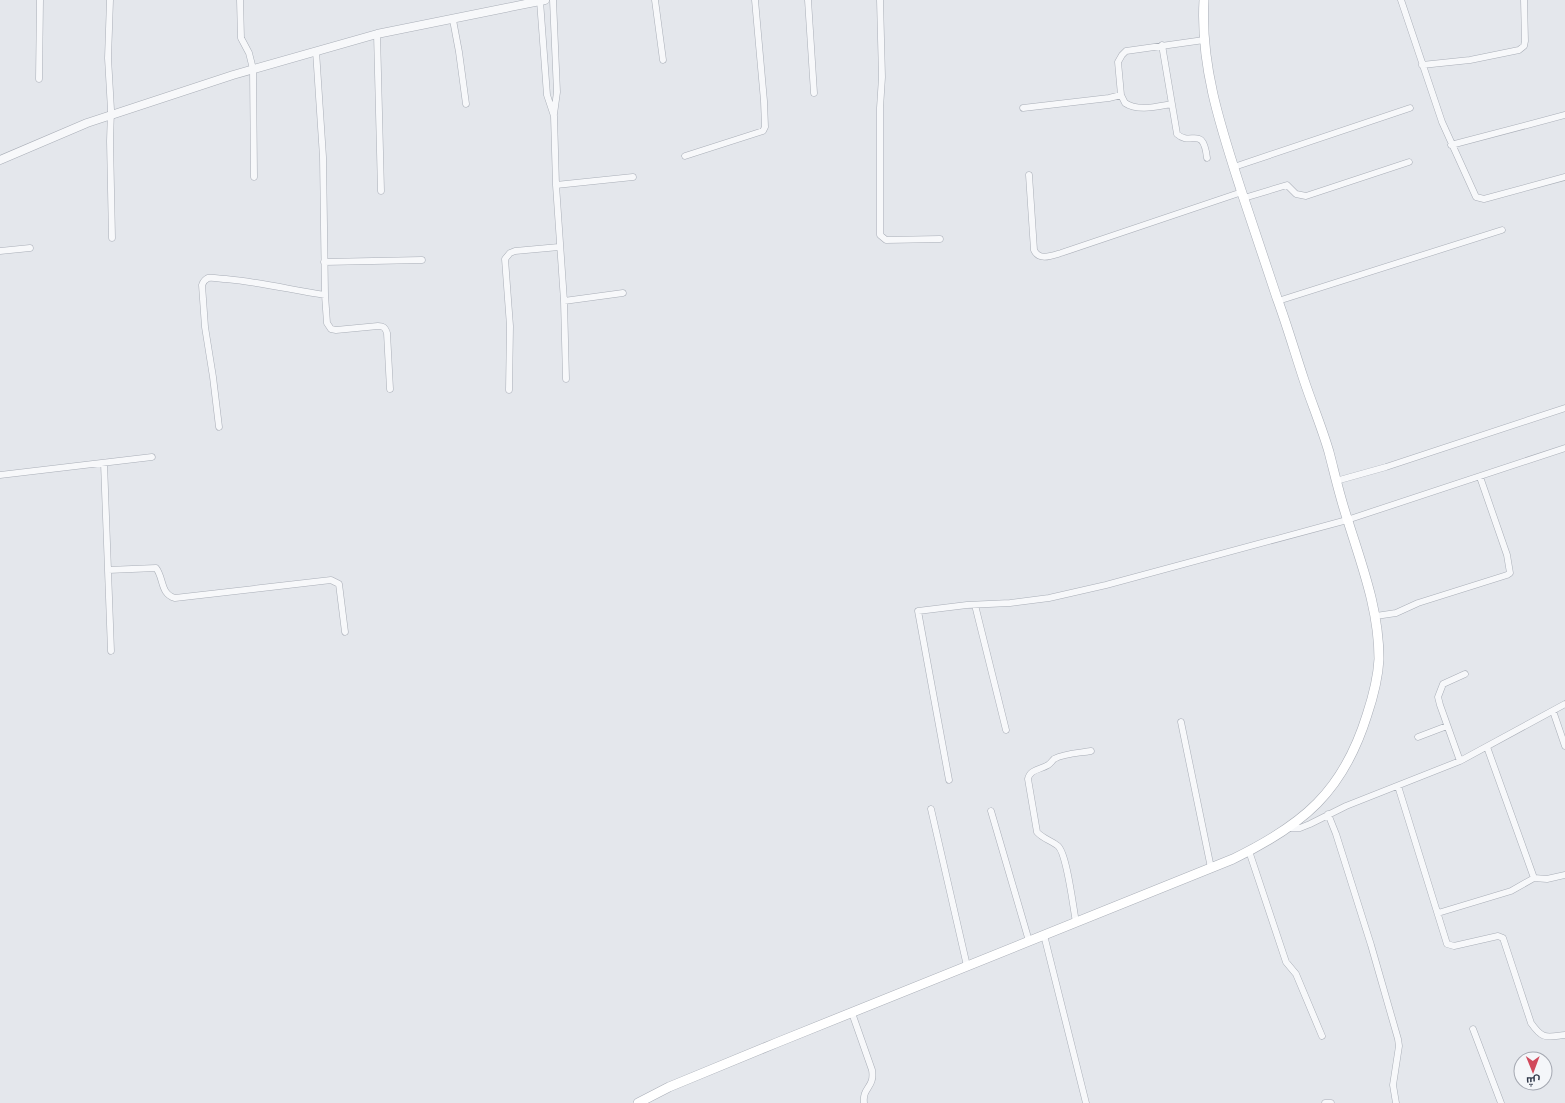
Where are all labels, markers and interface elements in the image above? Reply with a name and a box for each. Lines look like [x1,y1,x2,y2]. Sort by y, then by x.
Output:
north arrow [1513,1051,1553,1091]
text: ش [1526,1074,1540,1086]

